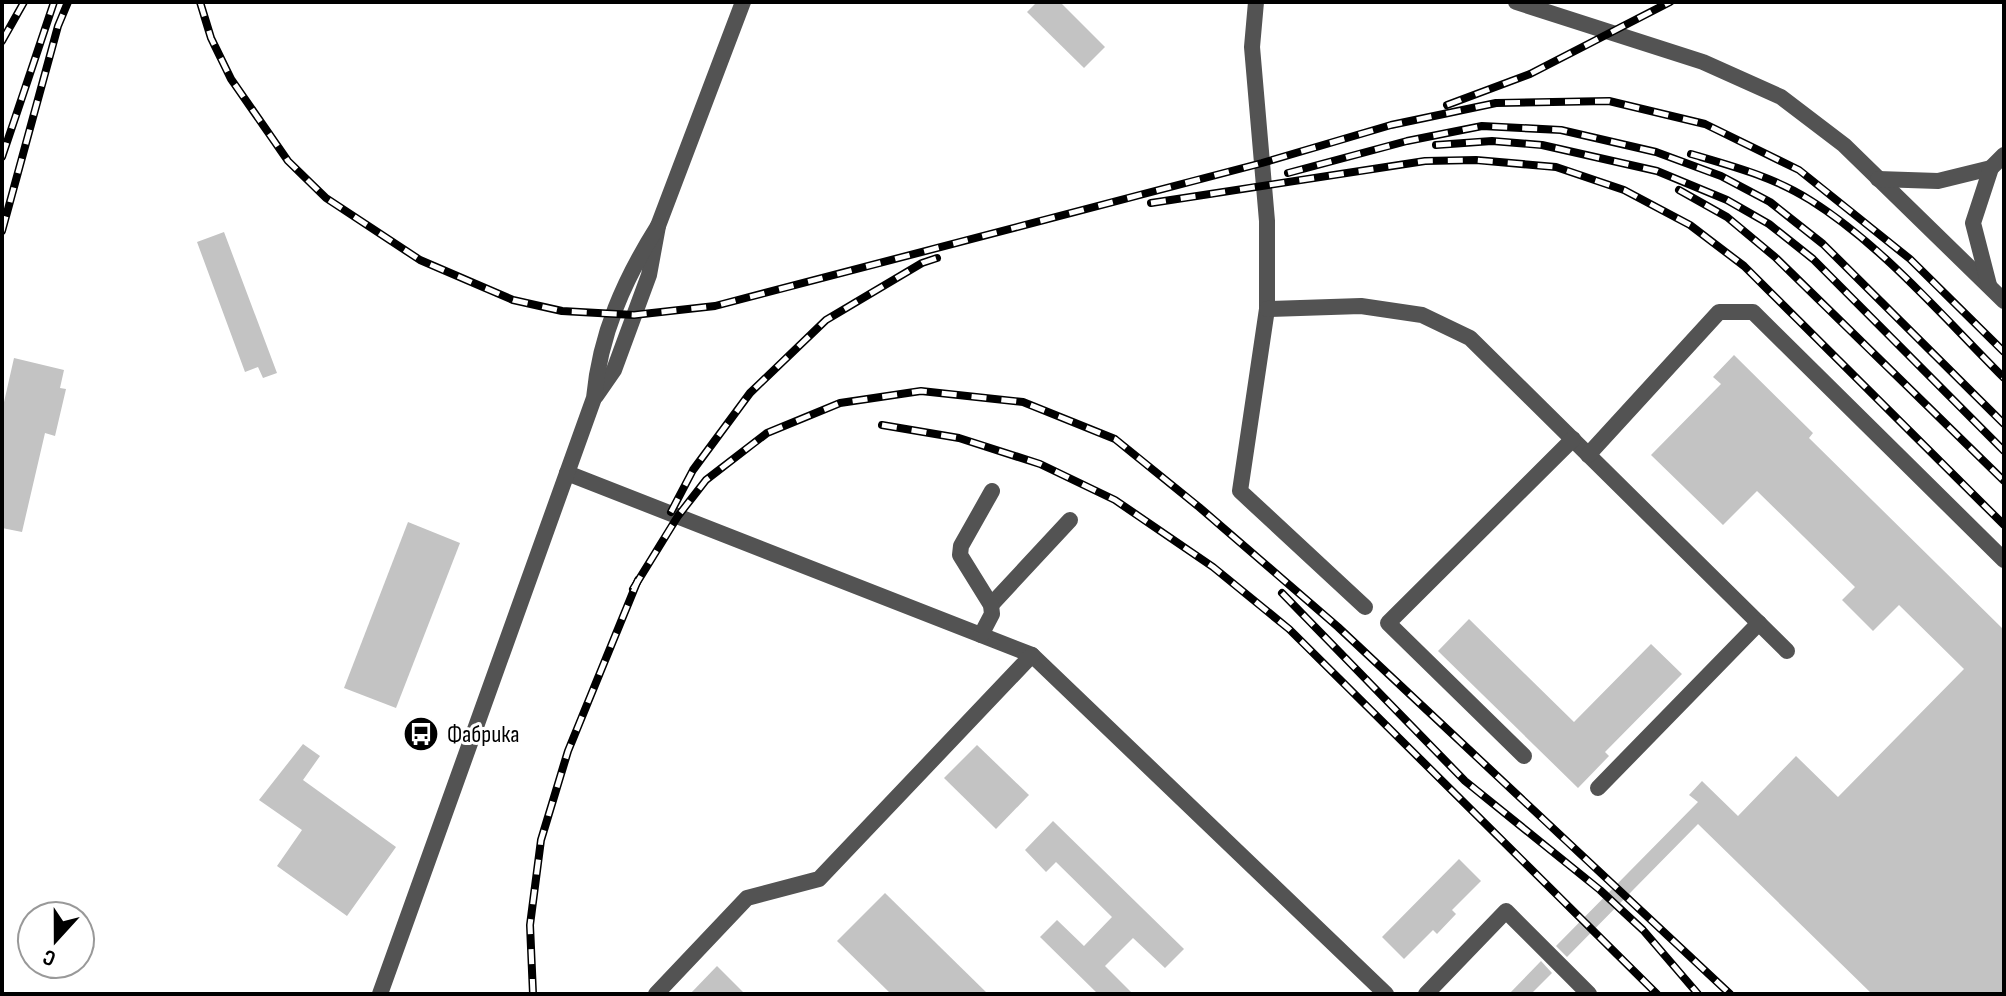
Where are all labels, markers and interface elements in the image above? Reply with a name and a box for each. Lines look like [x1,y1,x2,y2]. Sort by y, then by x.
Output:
bus stop icon: Фабрика [402,715,440,753]
place label: Фабрика [447,720,519,749]
north arrow [16,900,96,980]
text: С [39,943,59,972]

